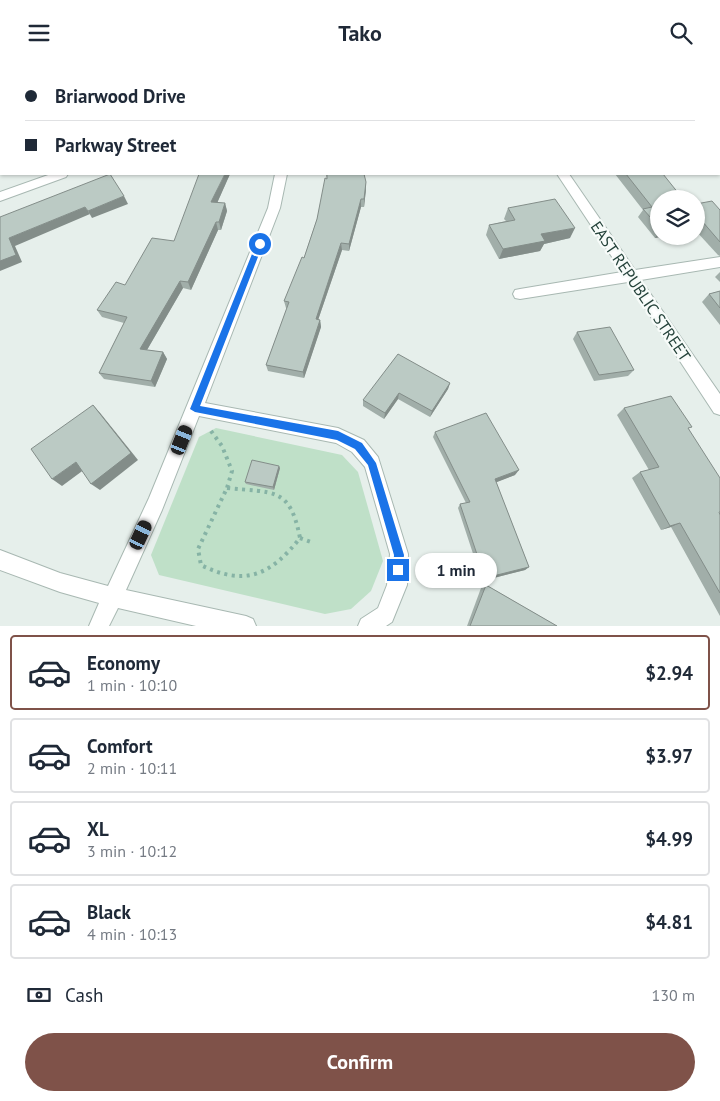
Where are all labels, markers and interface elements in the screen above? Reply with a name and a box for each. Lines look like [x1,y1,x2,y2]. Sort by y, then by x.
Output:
icon: menu [25,19,53,47]
text: Tako [338,19,382,47]
icon: search [667,19,695,47]
text: Briarwood Drive [55,84,186,108]
text: Parkway Street [55,133,176,157]
map controls [650,190,705,245]
button: layers [650,190,705,245]
street label: EAST REPUBLIC STREET [587,217,695,365]
route start [249,233,271,255]
car [169,423,194,457]
car [127,518,154,552]
callout: 1 min [416,553,498,587]
route end [387,559,409,581]
text: 1 min [436,560,476,580]
icon: car [27,650,72,695]
text: Economy [87,651,160,675]
text: $2.94 [645,661,693,685]
text: 1 min · 10:10 [87,675,177,695]
icon: car [27,733,72,778]
text: Comfort [87,734,153,758]
text: $3.97 [645,744,693,768]
text: 2 min · 10:11 [87,758,177,778]
icon: car [27,816,72,861]
text: XL [87,817,109,841]
text: $4.99 [645,827,693,851]
text: 3 min · 10:12 [87,841,177,861]
icon: car [27,899,72,944]
text: Black [87,900,131,924]
text: $4.81 [645,910,693,934]
text: 4 min · 10:13 [87,924,177,944]
icon: cash [25,981,53,1009]
text: Cash [65,983,103,1007]
text: 130 m [652,985,695,1005]
button: Confirm [25,1033,695,1091]

